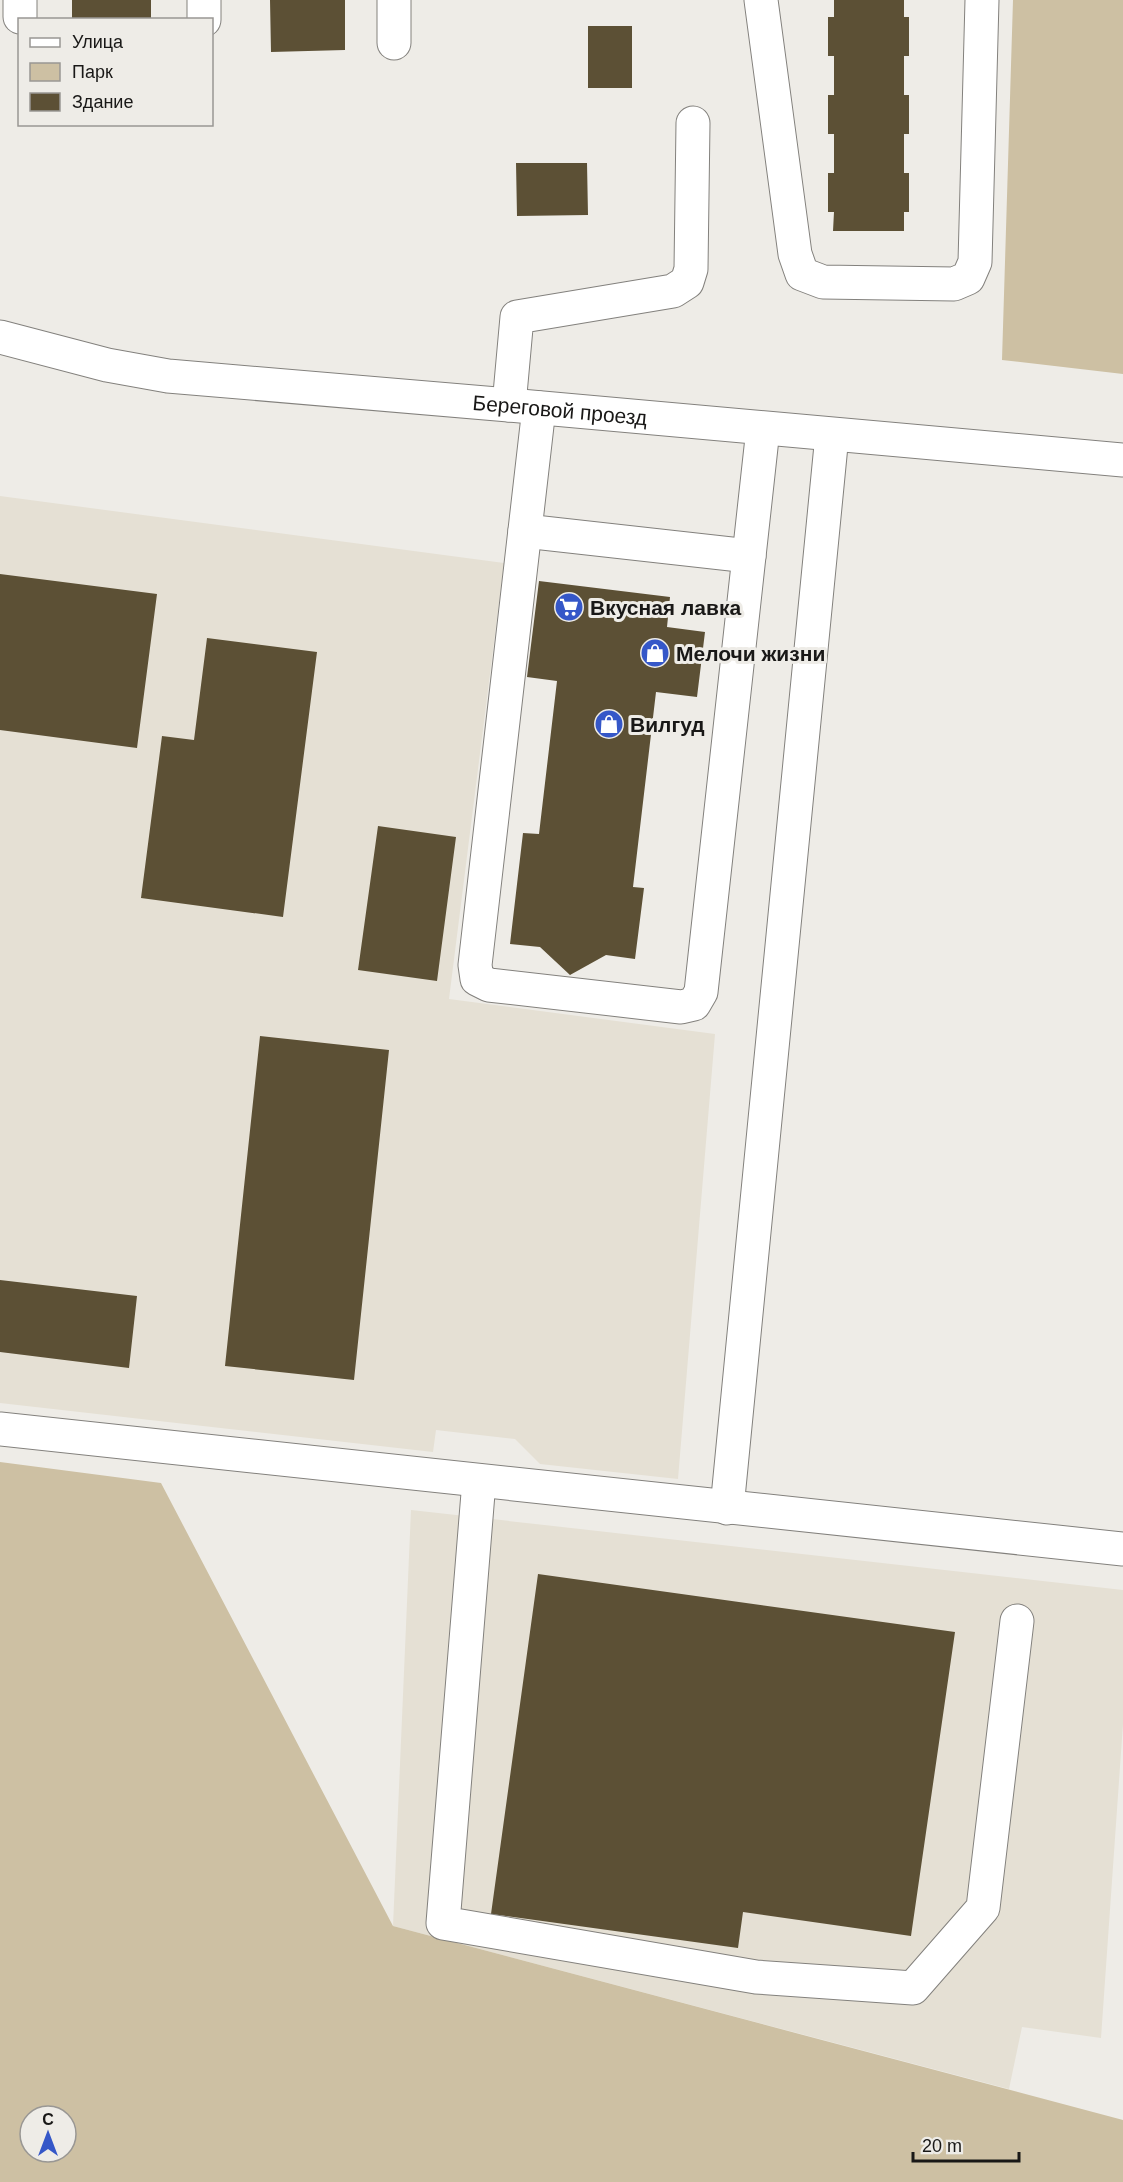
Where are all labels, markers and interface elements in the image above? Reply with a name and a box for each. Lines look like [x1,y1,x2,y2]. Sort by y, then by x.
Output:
legend [18,18,213,126]
text: Улица [72,32,124,52]
text: Парк [72,62,113,82]
text: Здание [72,92,133,112]
street label: Береговой проезд [472,390,648,429]
supermarket icon: Вкусная лавка [553,591,585,623]
place label: Вкусная лавка [590,596,741,619]
shop icon: Мелочи жизни [639,637,671,669]
place label: Мелочи жизни [676,642,825,665]
shop icon: Вилгуд [593,708,625,740]
place label: Вилгуд [630,713,705,736]
north arrow [18,2104,78,2164]
text: С [42,2111,54,2128]
scale bar [913,2125,1020,2163]
text: 20 m [922,2136,962,2156]

